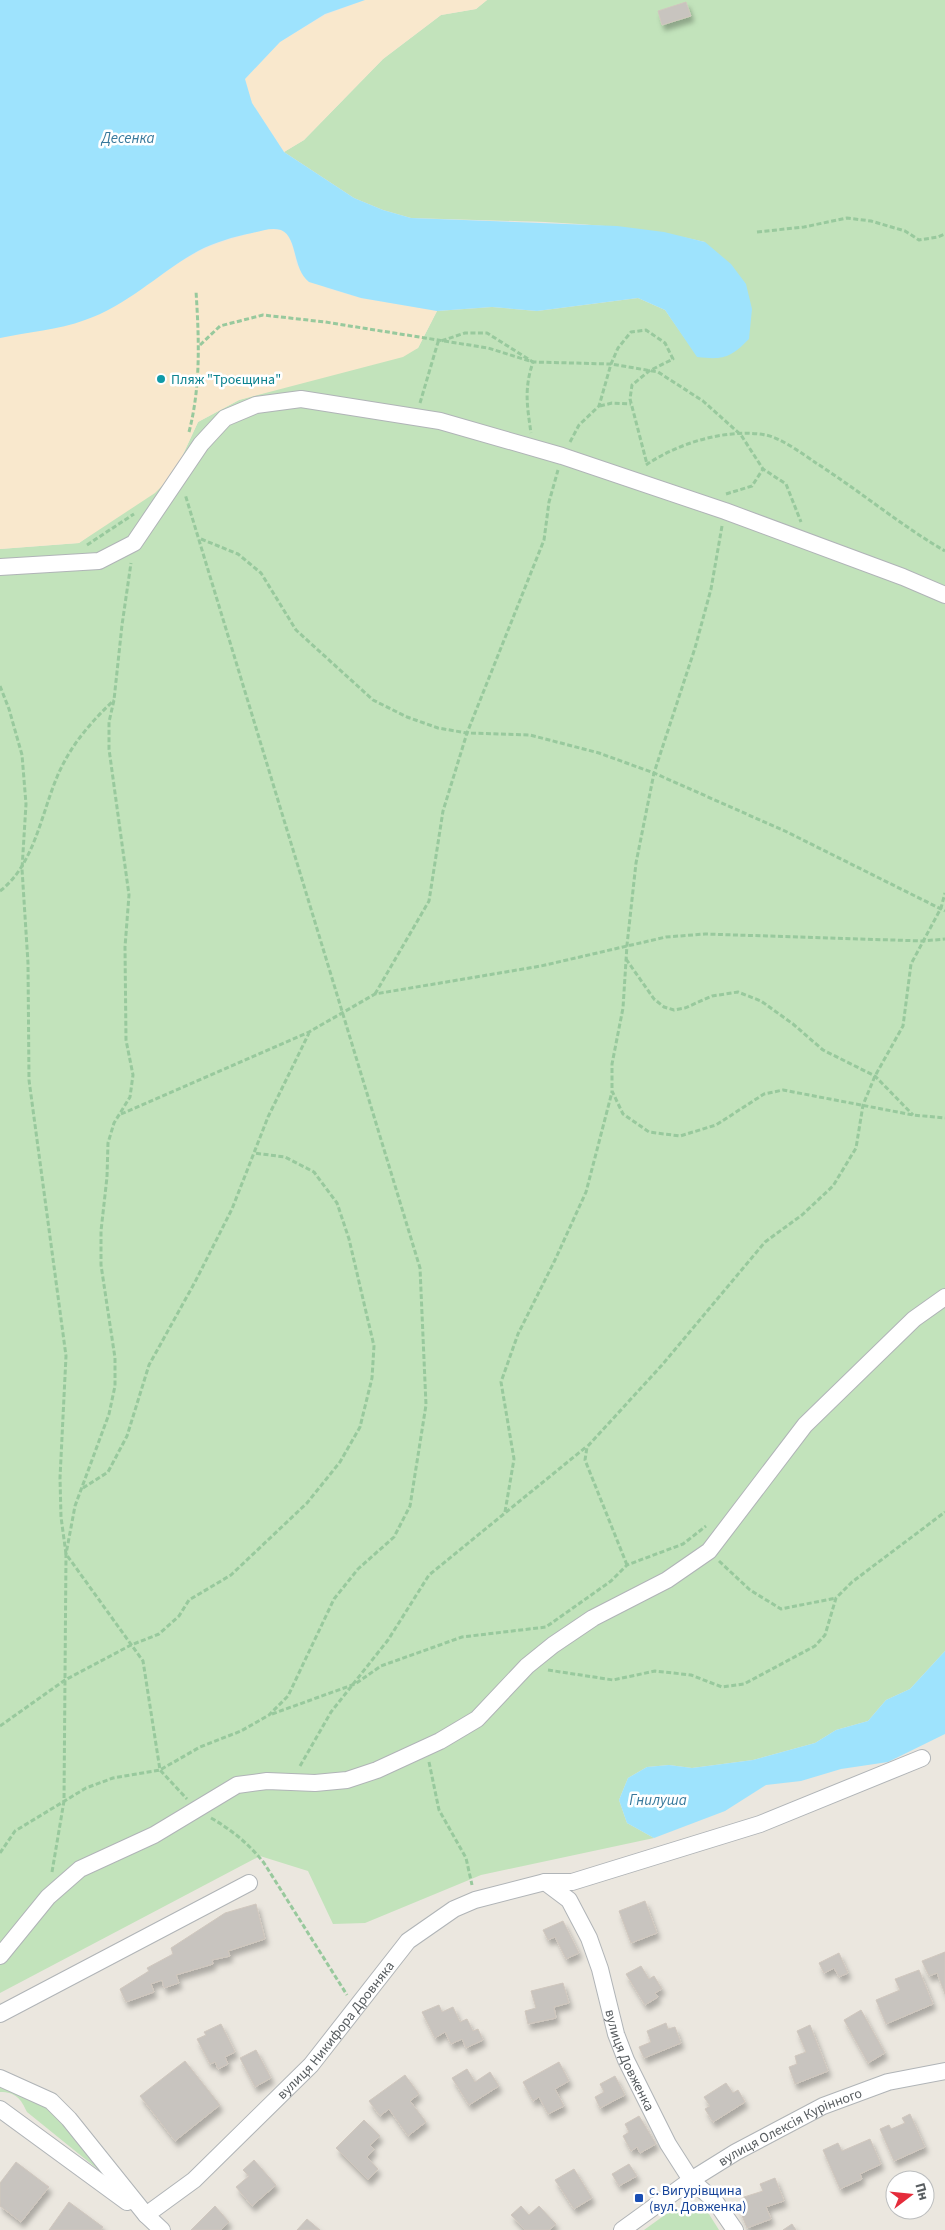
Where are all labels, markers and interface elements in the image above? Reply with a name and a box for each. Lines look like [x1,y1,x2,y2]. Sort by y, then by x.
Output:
water label: Десенка [100,128,155,149]
place label: Пляж "Троєщина" [171,370,281,390]
marker: Пляж "Троєщина" [155,373,167,385]
water label: Гнилуша [629,1790,687,1811]
street label: вулиця Никифора Дровняка [273,1957,400,2104]
street label: вулиця Довженка [599,2008,659,2115]
street label: вулиця Олексія Курінного [715,2083,865,2172]
north arrow [885,2170,935,2220]
place label: с. Вигурівщина (вул. Довженка) [649,2181,746,2217]
text: Пн [910,2181,934,2203]
marker: с. Вигурівщина (вул. Довженка) [633,2192,645,2204]

